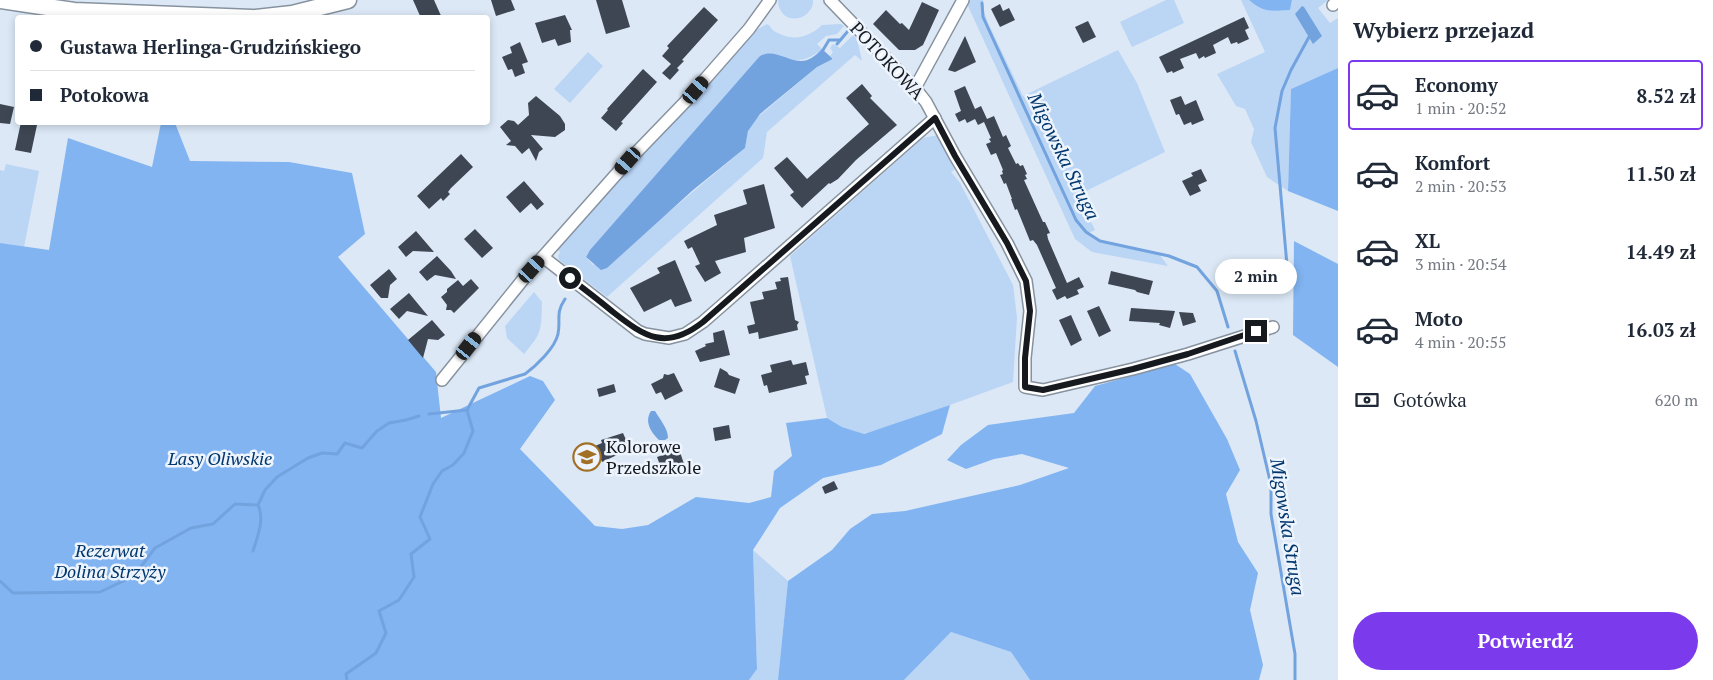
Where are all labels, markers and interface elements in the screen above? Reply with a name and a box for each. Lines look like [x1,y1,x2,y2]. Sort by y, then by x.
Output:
text: Wybierz przejazd [1353,15,1534,44]
street label: POTOKOWA [845,16,931,105]
text: Gustawa Herlinga-Grudzińskiego [60,34,361,59]
text: Economy [1415,72,1498,97]
icon: car [1355,73,1400,118]
car [680,74,711,106]
text: Potokowa [60,82,149,107]
text: 8.52 zł [1637,83,1696,108]
water label: Migowska Struga [1022,87,1106,224]
text: 1 min · 20:52 [1415,97,1507,119]
car [612,145,643,177]
text: Komfort [1415,150,1490,175]
icon: car [1355,151,1400,196]
text: 11.50 zł [1626,161,1696,186]
text: 2 min · 20:53 [1415,175,1507,197]
text: XL [1415,228,1440,253]
icon: car [1355,229,1400,274]
text: 14.49 zł [1626,239,1696,264]
car [516,253,547,285]
text: 3 min · 20:54 [1415,253,1507,275]
callout: 2 min [1215,258,1297,294]
text: 2 min [1234,265,1278,287]
route start [559,267,581,289]
text: Moto [1415,306,1463,331]
icon: car [1355,307,1400,352]
text: 16.03 zł [1626,317,1696,342]
route end [1245,320,1267,342]
car [453,330,484,362]
text: 4 min · 20:55 [1415,331,1507,353]
icon: cash [1353,386,1381,414]
text: Gotówka [1393,387,1467,412]
text: 620 m [1655,389,1698,411]
place label: Kolorowe Przedszkole [606,434,701,479]
school or university icon: Kolorowe Przedszkole [572,442,602,472]
park label: Lasy Oliwskie [167,446,272,470]
water label: Migowska Struga [1265,455,1312,597]
park label: Rezerwat Dolina Strzyży [53,538,166,583]
button: Potwierdź [1353,612,1698,670]

